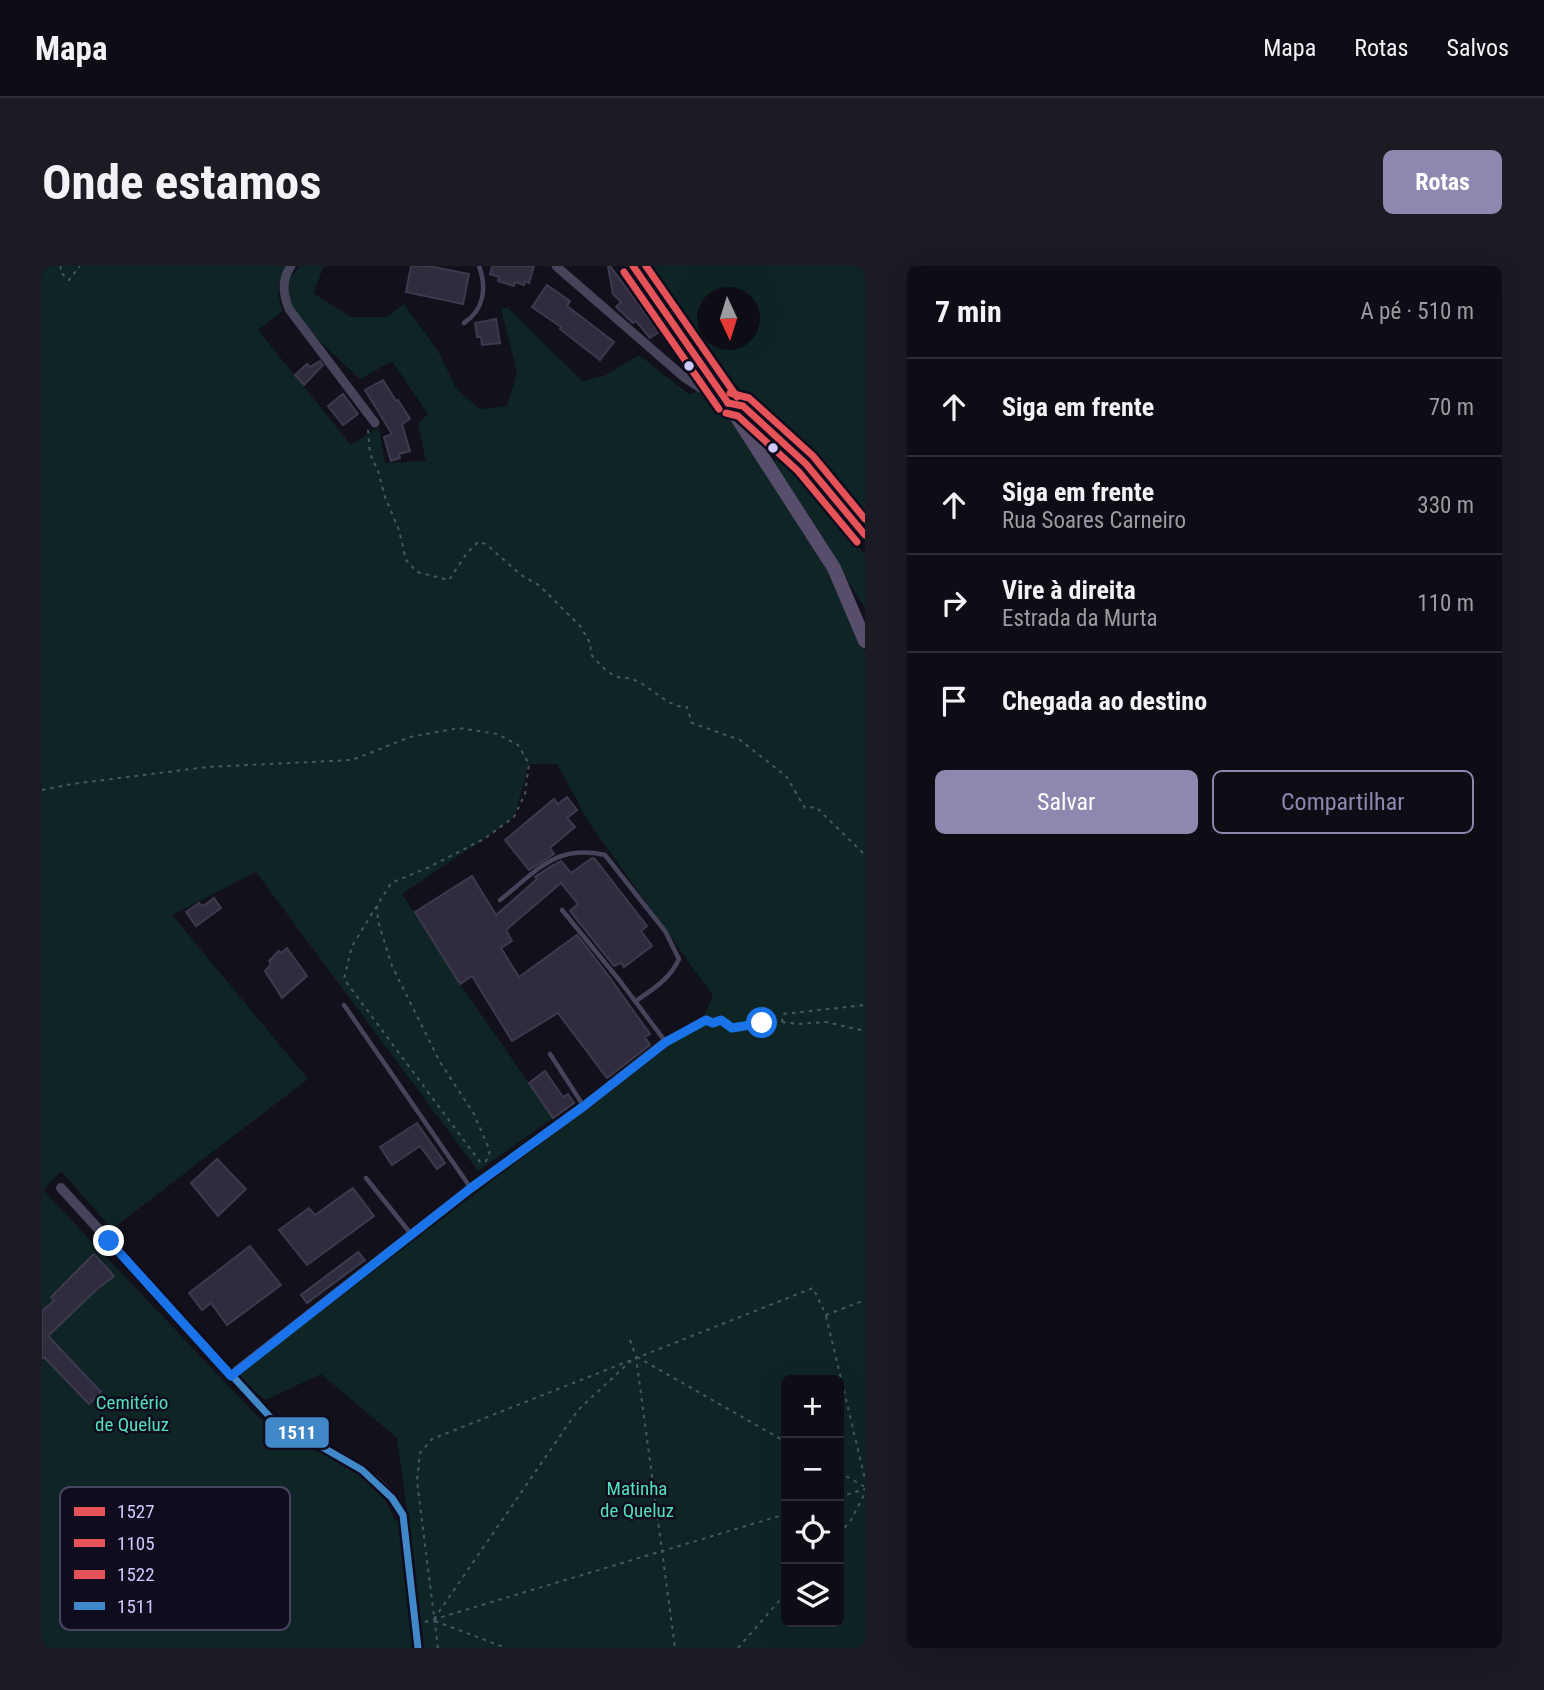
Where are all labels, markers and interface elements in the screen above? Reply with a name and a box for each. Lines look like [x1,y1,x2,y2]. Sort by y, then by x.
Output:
text: Mapa [35,29,107,68]
text: Mapa [1263,34,1316,62]
text: Rotas [1354,34,1408,62]
text: Salvos [1446,34,1509,62]
button: Rotas [1383,150,1502,214]
text: Onde estamos [42,154,322,211]
north arrow [697,287,760,350]
text: 7 min [935,294,1002,329]
text: A pé · 510 m [1361,298,1474,325]
unlabelled marker [682,359,696,373]
icon: ahead [935,388,973,426]
text: Siga em frente [1002,392,1154,422]
text: 70 m [1429,394,1474,421]
unlabelled marker [766,441,780,455]
text: Siga em frente [1002,477,1154,507]
icon: ahead [935,486,973,524]
text: 330 m [1417,492,1474,519]
text: Rua Soares Carneiro [1002,507,1186,534]
text: Vire à direita [1002,575,1136,605]
icon: right [935,584,973,622]
text: 110 m [1417,590,1474,617]
text: Estrada da Murta [1002,605,1158,632]
icon: arrive [935,682,973,720]
text: Chegada ao destino [1002,686,1207,716]
button: Salvar [935,770,1198,834]
button: Compartilhar [1212,770,1474,834]
route start [746,1007,777,1038]
route end [93,1225,124,1256]
map controls [781,1375,844,1627]
button: + [781,1375,844,1438]
park label: Cemitério de Queluz [95,1391,169,1436]
line badge: 1511 [264,1416,330,1449]
text: 1511 [278,1421,316,1444]
button: − [781,1438,844,1501]
park label: Matinha de Queluz [600,1477,674,1522]
legend [60,1487,290,1630]
text: 1527 [117,1500,155,1523]
button: locate [781,1501,844,1564]
text: 1105 [117,1532,155,1555]
text: 1522 [117,1563,155,1586]
button: layers [781,1564,844,1627]
text: 1511 [117,1595,155,1618]

